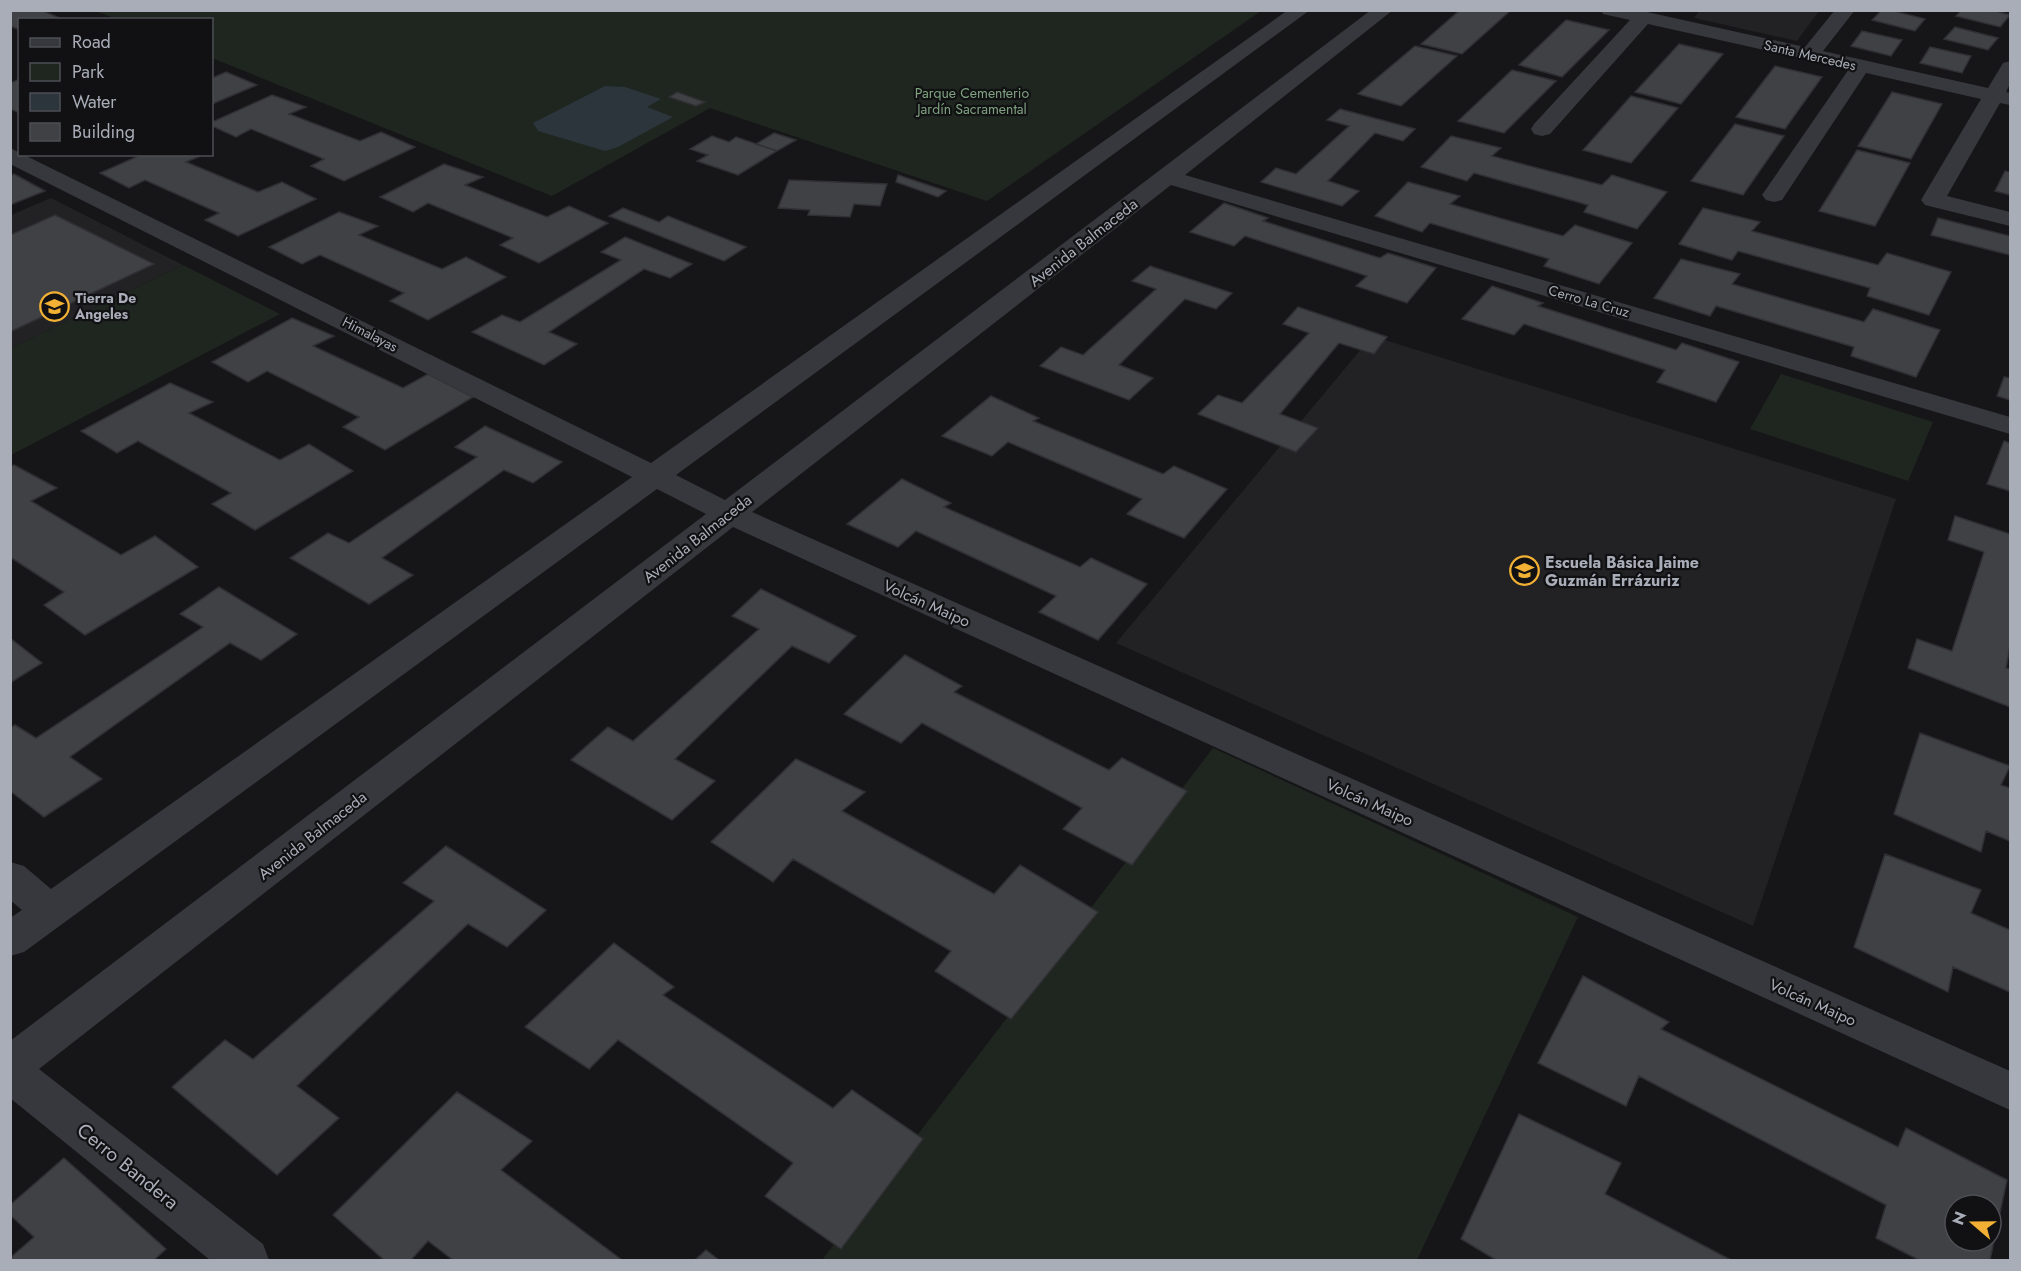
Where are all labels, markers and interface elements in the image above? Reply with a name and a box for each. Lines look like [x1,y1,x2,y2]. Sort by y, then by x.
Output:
legend [18,18,213,156]
text: Road [72,29,111,55]
street label: Santa Mercedes [1762,35,1858,75]
text: Park [72,59,104,85]
park label: Parque Cementerio Jardín Sacramental [915,83,1029,119]
text: Water [72,89,117,115]
text: Building [72,119,135,145]
street label: Avenida Balmaceda [1024,193,1142,292]
street label: Cerro La Cruz [1546,280,1632,322]
place label: Tierra De Angeles [74,288,136,324]
school or university icon: Tierra De Angeles [38,290,70,322]
street label: Himalayas [339,312,401,357]
street label: Avenida Balmaceda [638,489,756,588]
place label: Escuela Básica Jaime Guzmán Errázuriz [1545,551,1699,592]
school or university icon: Escuela Básica Jaime Guzmán Errázuriz [1508,555,1540,587]
street label: Volcán Maipo [880,574,974,633]
street label: Volcán Maipo [1323,773,1417,832]
street label: Avenida Balmaceda [253,786,371,885]
street label: Volcán Maipo [1766,973,1860,1032]
street label: Cerro Bandera [70,1116,185,1217]
north arrow [1943,1193,2003,1253]
text: N [1946,1208,1972,1228]

